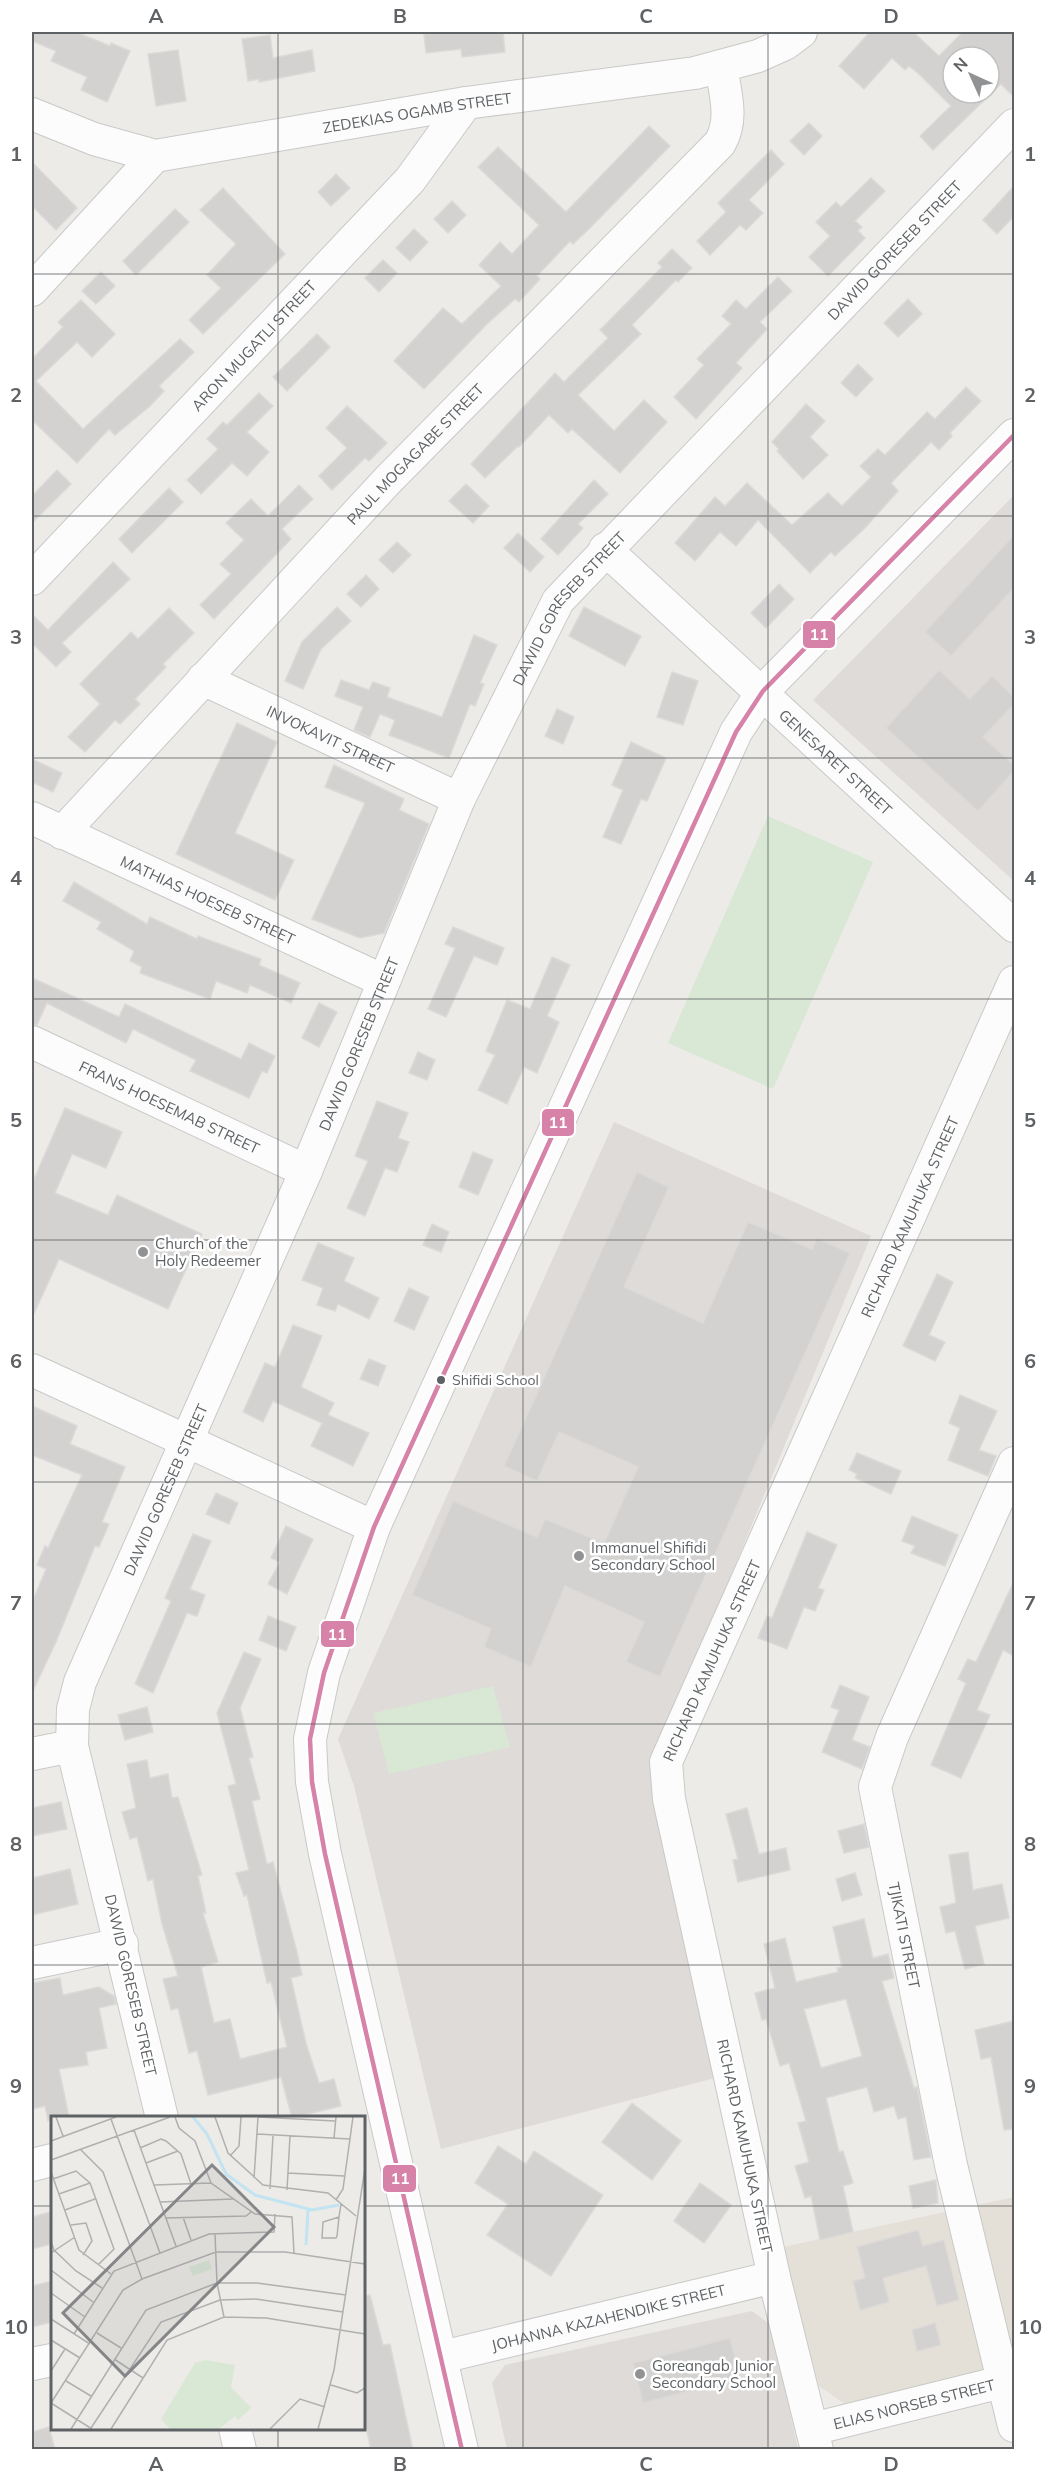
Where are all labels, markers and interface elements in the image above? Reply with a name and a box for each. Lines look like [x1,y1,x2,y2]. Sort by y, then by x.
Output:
text: A [149,3,164,28]
text: B [393,3,407,28]
text: C [639,3,653,28]
text: D [883,3,899,28]
north arrow [941,45,1001,105]
text: N [949,53,972,76]
street label: ZEDEKIAS OGAMB STREET [321,88,513,137]
text: 1 [10,141,22,166]
text: 1 [1024,141,1036,166]
street label: DAWID GORESEB STREET [823,176,965,324]
street label: ARON MUGATLI STREET [187,276,320,415]
street label: PAUL MOGAGABE STREET [342,379,487,528]
text: 2 [10,382,22,407]
text: 2 [1024,382,1036,407]
street label: DAWID GORESEB STREET [508,527,629,688]
line badge: 11 [802,620,836,649]
text: 3 [10,624,22,649]
text: 11 [809,624,829,644]
text: 3 [1024,624,1036,649]
street label: INVOKAVIT STREET [264,701,398,777]
street label: GENESARET STREET [775,705,896,819]
street label: MATHIAS HOESEB STREET [118,851,299,948]
text: 4 [10,865,22,890]
text: 4 [1024,865,1036,890]
street label: DAWID GORESEB STREET [314,954,403,1133]
street label: FRANS HOESEMAB STREET [76,1056,263,1157]
text: 5 [10,1107,22,1132]
text: 5 [1024,1107,1036,1132]
line badge: 11 [541,1108,575,1137]
text: 11 [548,1112,568,1132]
street label: RICHARD KAMUHUKA STREET [856,1113,962,1320]
place label: Church of the Holy Redeemer [155,1234,262,1270]
marker: Church of the Holy Redeemer [136,1245,150,1259]
text: 6 [10,1348,22,1373]
text: 6 [1024,1348,1036,1373]
place label: Shifidi School [452,1371,539,1389]
marker: Shifidi School [435,1374,447,1386]
street label: DAWID GORESEB STREET [119,1401,211,1579]
place label: Immanuel Shifidi Secondary School [591,1538,715,1574]
marker: Immanuel Shifidi Secondary School [572,1549,586,1563]
street label: RICHARD KAMUHUKA STREET [658,1557,764,1764]
text: 7 [10,1590,22,1615]
text: 7 [1024,1590,1036,1615]
line badge: 11 [320,1620,355,1648]
text: 11 [327,1624,347,1644]
text: 8 [10,1831,22,1856]
text: 8 [1024,1831,1036,1856]
street label: TJIKATI STREET [885,1880,925,1990]
street label: DAWID GORESEB STREET [101,1892,161,2078]
street label: RICHARD KAMUHUKA STREET [713,2037,777,2255]
text: 9 [10,2073,22,2098]
text: 9 [1024,2073,1036,2098]
inset map [51,2116,364,2430]
line badge: 11 [382,2164,417,2193]
text: 11 [390,2168,410,2188]
street label: JOHANNA KAZAHENDIKE STREET [489,2280,727,2354]
text: 10 [4,2314,28,2339]
text: 10 [1018,2314,1042,2339]
place label: Goreangab Junior Secondary School [652,2356,776,2392]
marker: Goreangab Junior Secondary School [633,2367,647,2381]
street label: ELIAS NORSEB STREET [831,2375,997,2433]
text: A [149,2451,164,2476]
text: B [393,2451,407,2476]
text: C [639,2451,653,2476]
text: D [883,2451,899,2476]

